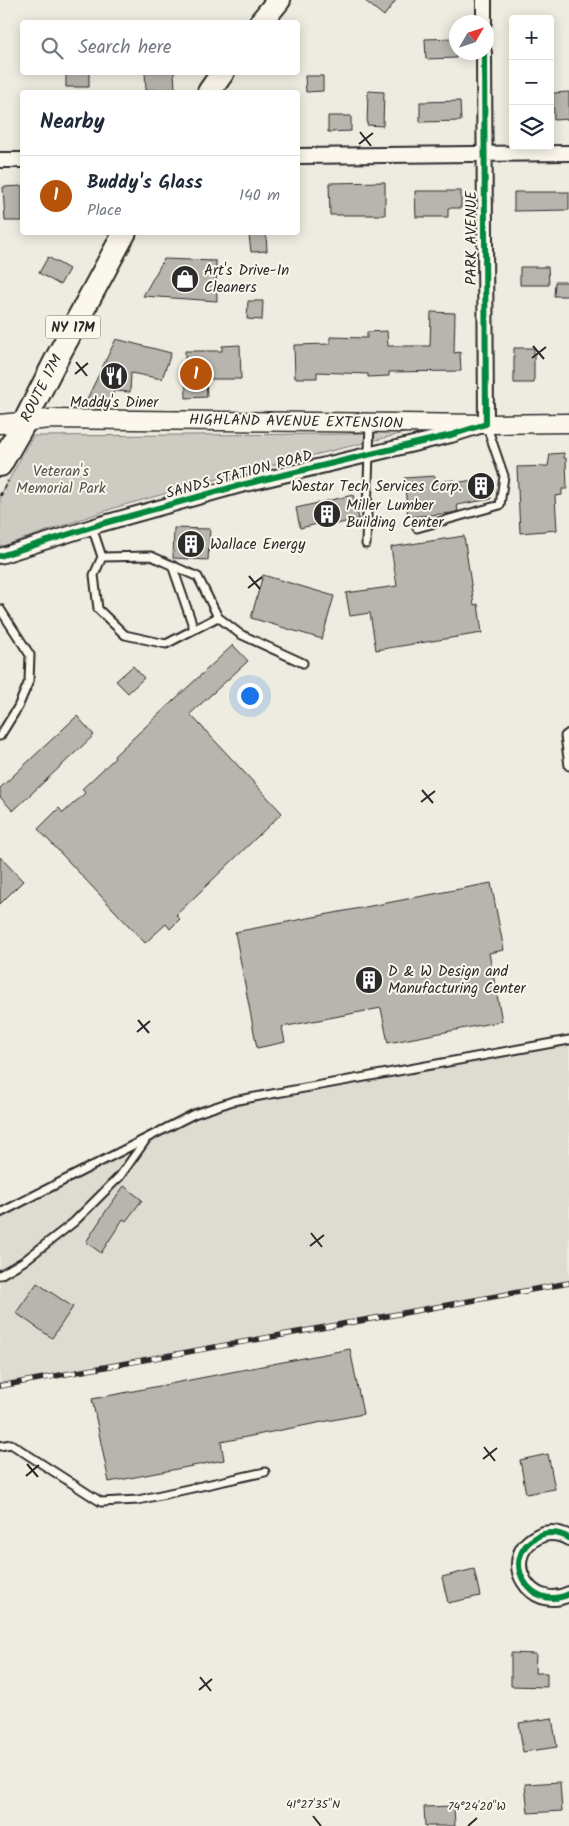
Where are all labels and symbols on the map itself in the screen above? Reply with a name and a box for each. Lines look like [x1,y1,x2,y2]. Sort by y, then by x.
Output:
north arrow [449,15,494,60]
street label: PARK AVENUE [460,189,484,285]
place label: Art's Drive-In Cleaners [204,259,289,300]
shop icon: Art's Drive-In Cleaners [170,264,200,294]
road number: NY 17M [46,316,100,338]
street label: ROUTE 17M [15,350,69,427]
pin: 1 [180,355,212,393]
restaurant icon: Maddy's Diner [99,361,129,391]
place label: Maddy's Diner [70,391,159,415]
street label: HIGHLAND AVENUE EXTENSION [189,408,403,436]
street label: SANDS STATION ROAD [163,444,316,506]
park label: Veteran's Memorial Park [16,460,107,501]
building icon: Westar Tech Services Corp. [466,471,496,501]
place label: Westar Tech Services Corp. [291,475,462,499]
place label: Miller Lumber Building Center [346,494,444,535]
building icon: Miller Lumber Building Center [312,499,342,529]
building icon: Wallace Energy [176,529,206,559]
place label: Wallace Energy [210,533,306,557]
your location [237,683,263,709]
place label: D & W Design and Manufacturing Center [388,960,526,1001]
building icon: D & W Design and Manufacturing Center [354,965,384,995]
text: 41°27'35"N [286,1795,340,1814]
text: 74°24'20"W [448,1797,506,1816]

